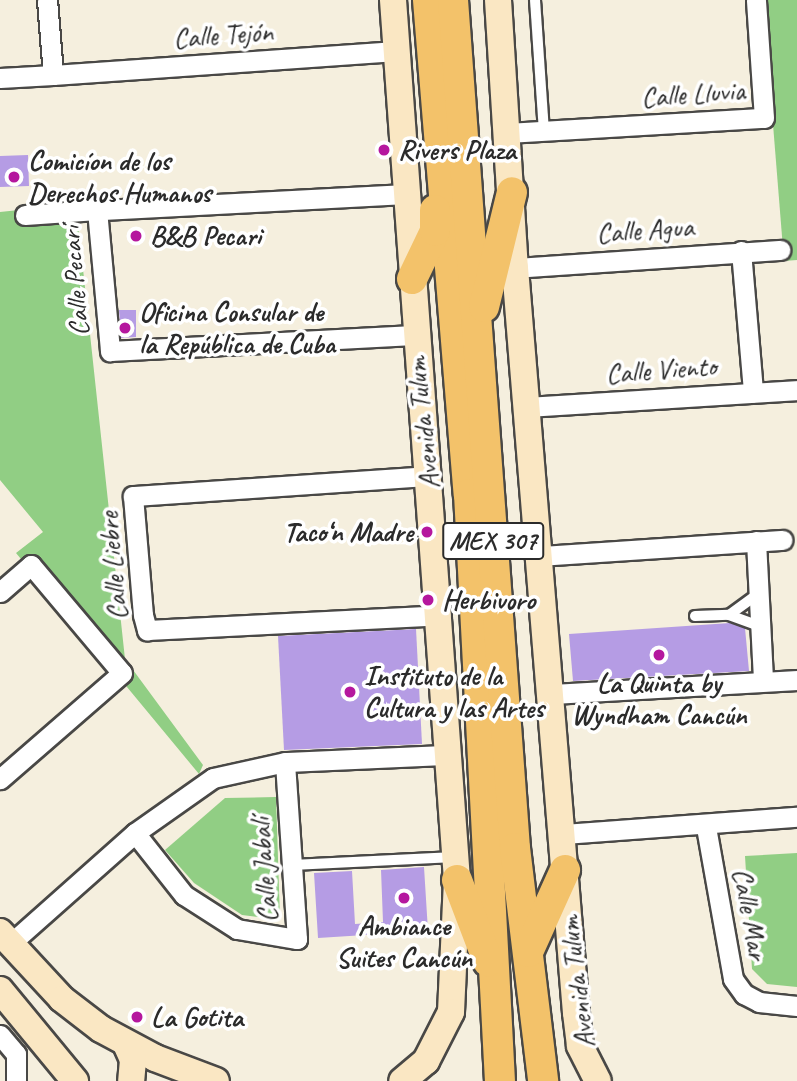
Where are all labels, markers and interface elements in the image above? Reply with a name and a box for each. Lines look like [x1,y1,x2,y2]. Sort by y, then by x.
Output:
street label: Calle Tejón [173,15,273,55]
street label: Calle Lluvia [640,74,746,114]
place label: Rivers Plaza [398,133,515,167]
marker: Rivers Plaza [376,142,392,158]
place label: Comicíon de los Derechos Humanos [28,144,210,210]
marker: Comicíon de los Derechos Humanos [6,169,22,185]
street label: Calle Agua [596,210,694,250]
place label: B&B Pecari [150,219,261,253]
street label: Calle Pecarí [54,225,96,337]
marker: B&B Pecari [128,228,144,244]
place label: Oficina Consular de la República de Cuba [139,295,335,361]
marker: Oficina Consular de la República de Cuba [117,320,133,336]
street label: Calle Viento [605,349,717,391]
street label: Avenida Tulum [399,355,447,491]
street label: Calle Liebre [92,510,134,622]
place label: Taco‘n Madre [283,515,413,549]
road number: MEX 307 [442,519,544,564]
marker: Taco‘n Madre [419,524,435,540]
place label: Herbivoro [442,583,535,617]
marker: Herbivoro [420,592,436,608]
marker: La Quinta by Wyndham Cancún [651,647,667,663]
place label: Instituto de la Cultura y las Artes [364,659,544,725]
place label: La Quinta by Wyndham Cancún [571,666,747,732]
marker: Instituto de la Cultura y las Artes [342,684,358,700]
street label: Calle Jabalí [244,817,284,923]
street label: Calle Mar [725,865,775,963]
marker: Ambiance Suites Cancún [396,890,412,906]
place label: Ambiance Suites Cancún [336,909,472,975]
street label: Avenida Tulum [552,914,602,1050]
place label: La Gotita [151,1000,242,1034]
marker: La Gotita [129,1009,145,1025]

